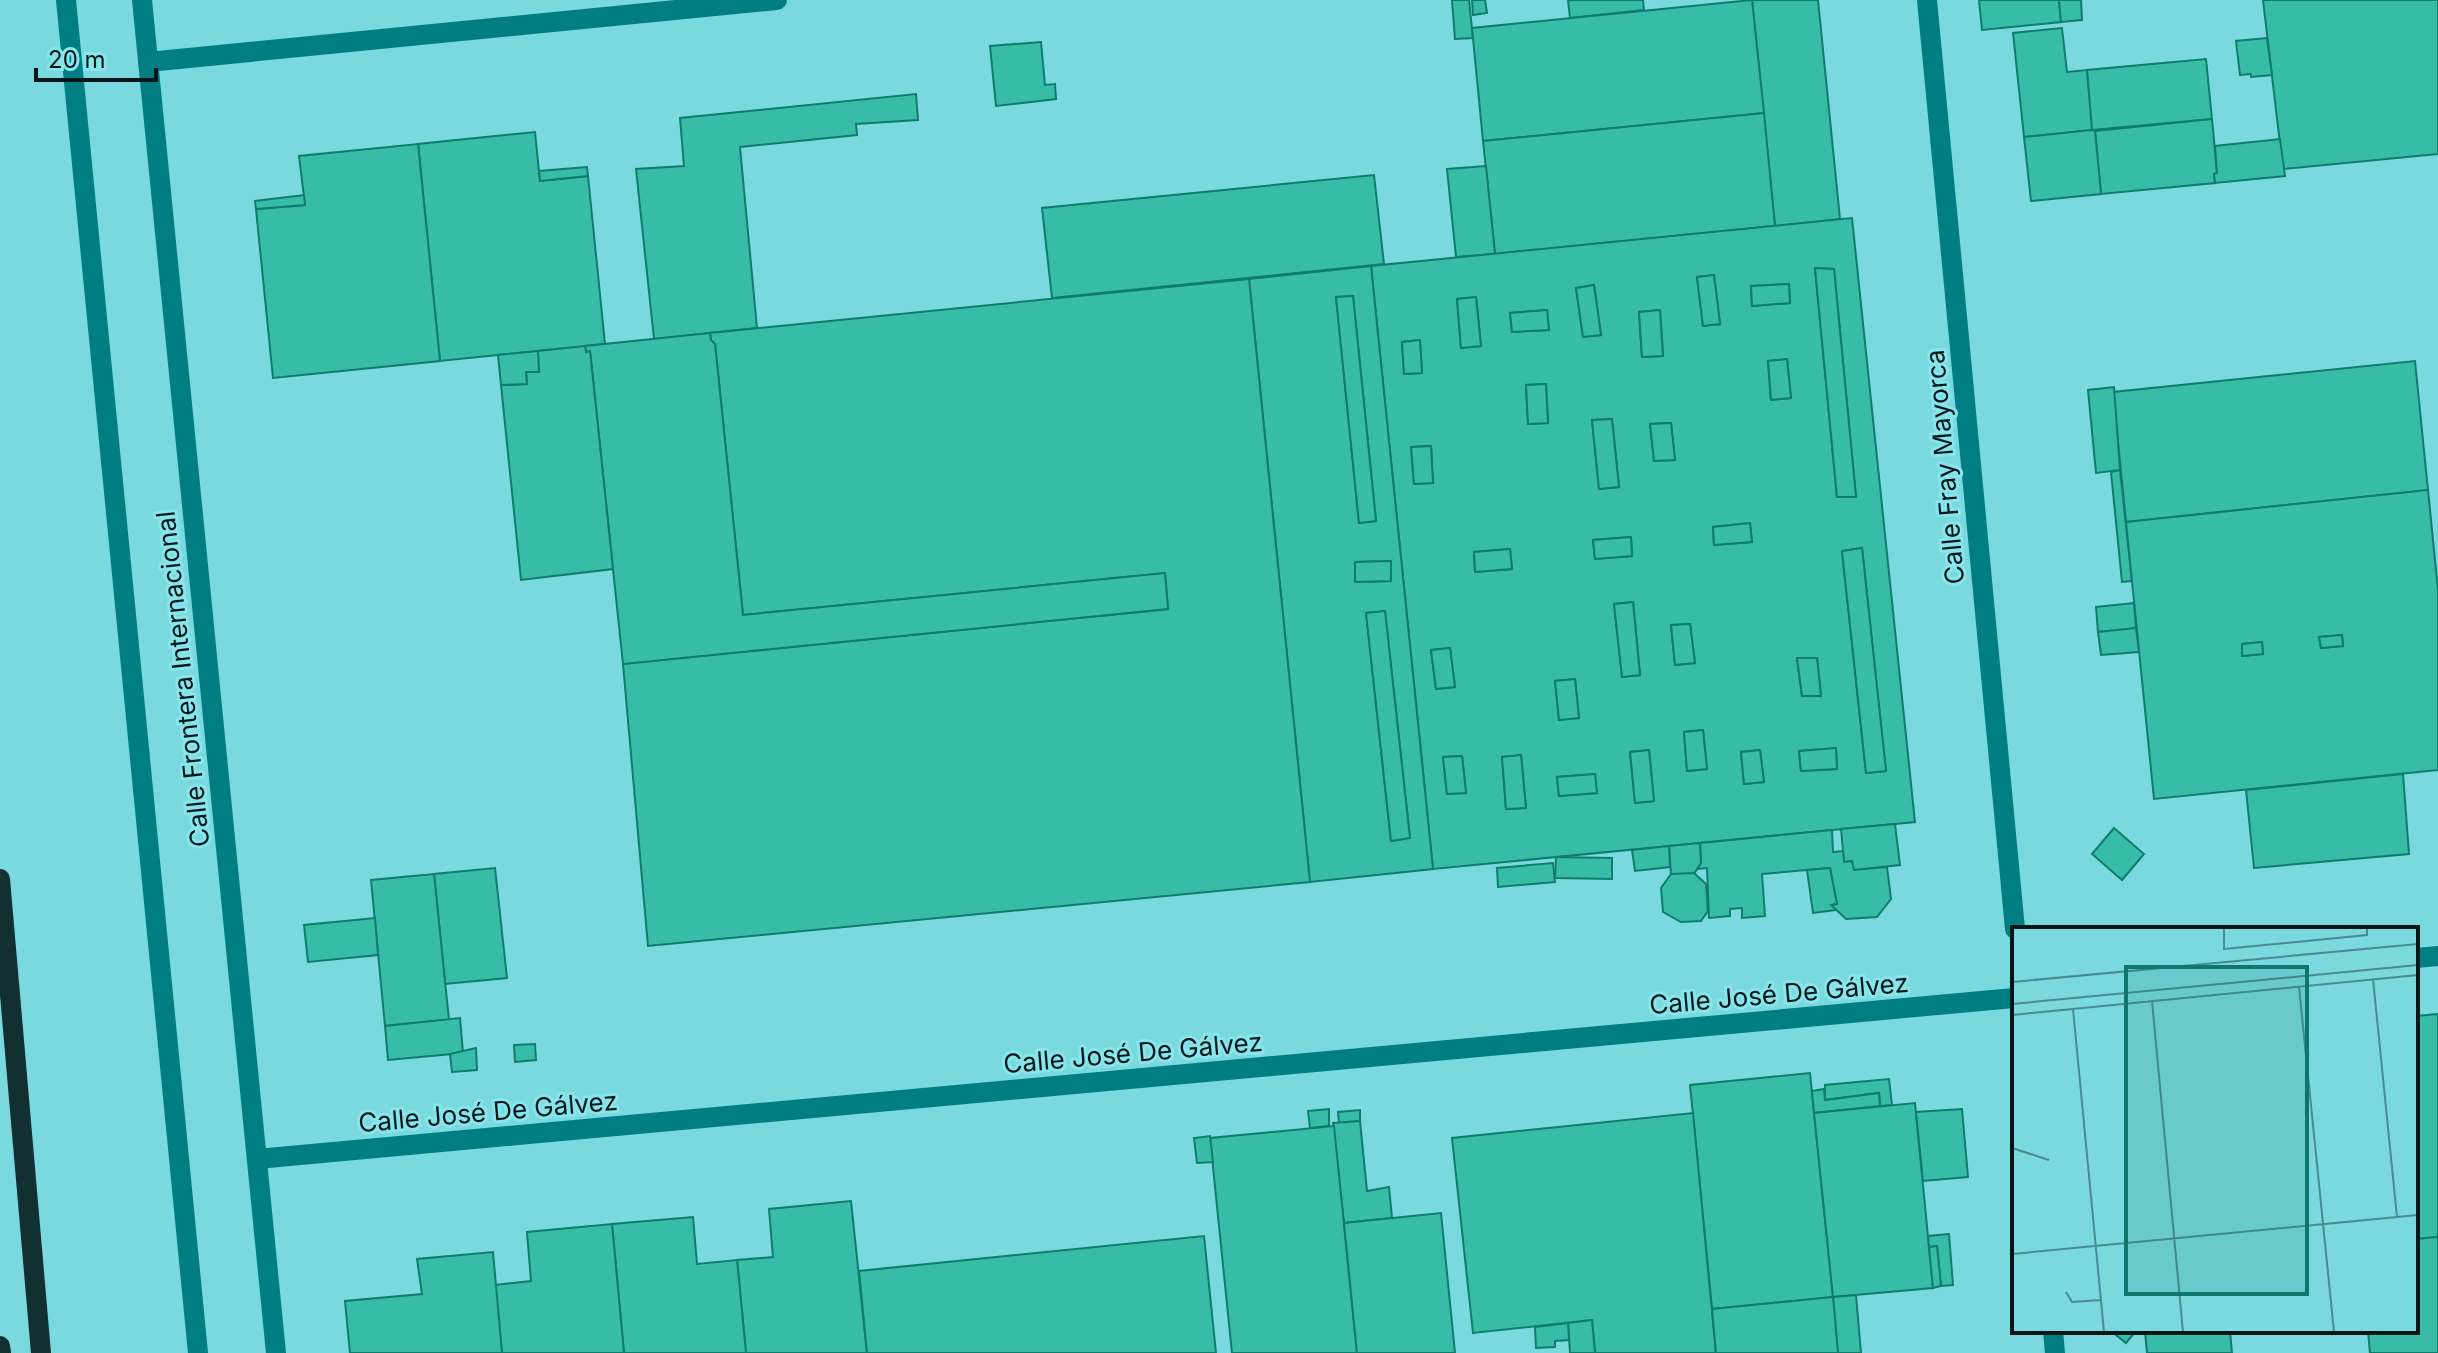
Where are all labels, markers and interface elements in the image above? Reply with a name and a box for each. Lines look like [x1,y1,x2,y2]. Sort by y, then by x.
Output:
scale bar [36,32,156,82]
text: 20 m [48,45,106,74]
street label: Calle Fray Mayorca [1919,348,1970,586]
street label: Calle Frontera Internacional [149,510,216,849]
inset map [2012,927,2418,1333]
street label: Calle José De Gálvez [1648,967,1910,1020]
street label: Calle José De Gálvez [1002,1026,1264,1079]
street label: Calle José De Gálvez [357,1085,619,1138]

